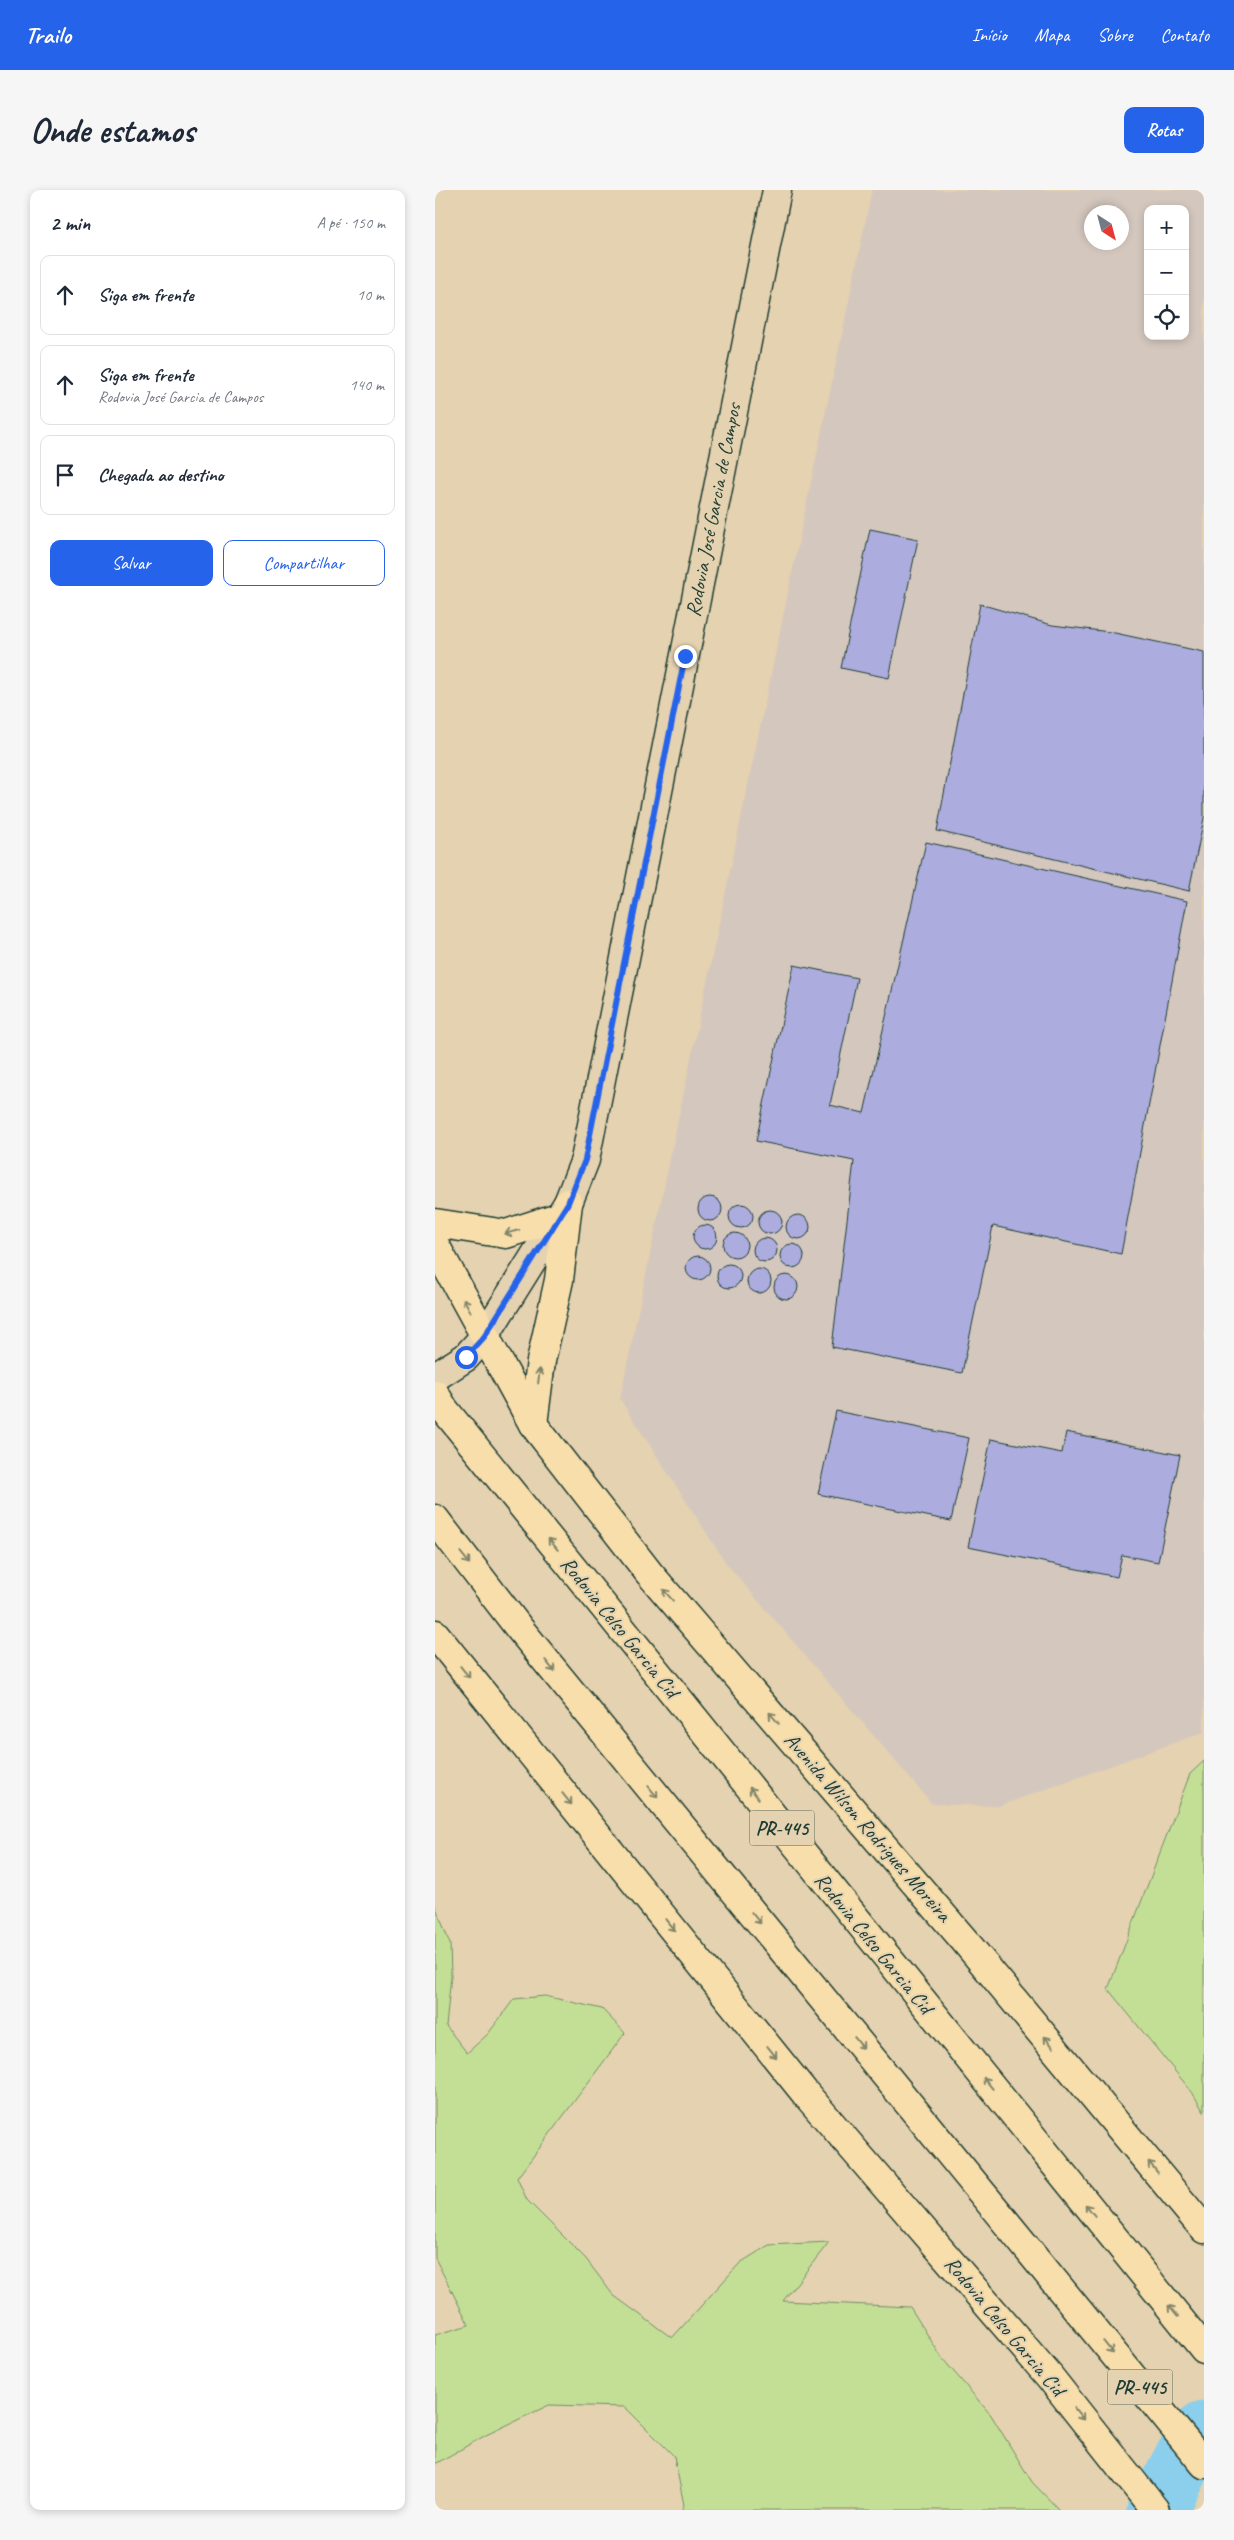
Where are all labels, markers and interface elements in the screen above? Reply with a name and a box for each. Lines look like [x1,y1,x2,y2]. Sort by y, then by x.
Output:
text: Trailo [25,20,71,50]
text: Início [972,24,1007,46]
text: Mapa [1035,24,1069,46]
text: Sobre [1097,24,1133,46]
text: Contato [1161,24,1209,46]
button: Rotas [1124,107,1204,153]
text: Onde estamos [30,108,195,153]
north arrow [1084,205,1129,250]
map controls [1144,205,1189,340]
button: + [1144,205,1189,250]
text: 2 min [50,210,90,236]
text: A pé · 150 m [317,213,385,233]
button: − [1144,250,1189,295]
icon: ahead [51,281,79,309]
text: Siga em frente [98,283,194,307]
text: 10 m [357,285,384,305]
button: locate [1144,295,1189,340]
text: Siga em frente [98,363,194,387]
icon: ahead [51,371,79,399]
text: 140 m [350,375,384,395]
text: Rodovia José Garcia de Campos [98,387,263,407]
street label: Rodovia José Garcia de Campos [680,399,747,619]
icon: arrive [51,461,79,489]
text: Chegada ao destino [98,463,224,487]
button: Salvar [50,540,213,586]
button: Compartilhar [223,540,385,586]
route end [674,645,697,668]
one-way arrow [504,1227,520,1237]
one-way arrow [462,1298,472,1313]
route start [455,1346,478,1369]
one-way arrow [534,1368,544,1384]
one-way arrow [547,1538,558,1551]
one-way arrow [459,1551,470,1564]
street label: Rodovia Celso Garcia Cid [555,1551,687,1706]
one-way arrow [662,1588,674,1601]
one-way arrow [544,1659,555,1672]
one-way arrow [460,1665,471,1678]
one-way arrow [769,1712,780,1725]
street label: Avenida Wilson Rodrigues Moreira [779,1727,958,1928]
one-way arrow [647,1785,658,1798]
one-way arrow [748,1787,759,1800]
one-way arrow [562,1792,573,1805]
road number: PR-445 [749,1810,815,1846]
street label: Rodovia Celso Garcia Cid [809,1867,941,2022]
one-way arrow [750,1911,762,1924]
one-way arrow [664,1918,675,1931]
one-way arrow [1044,2036,1055,2049]
one-way arrow [853,2037,864,2050]
one-way arrow [766,2045,777,2058]
one-way arrow [982,2077,993,2090]
one-way arrow [1148,2161,1159,2174]
one-way arrow [1084,2203,1095,2216]
street label: Rodovia Celso Garcia Cid [939,2251,1073,2404]
one-way arrow [1167,2305,1178,2318]
one-way arrow [1102,2340,1113,2353]
road number: PR-445 [1107,2370,1173,2404]
one-way arrow [1074,2407,1085,2420]

